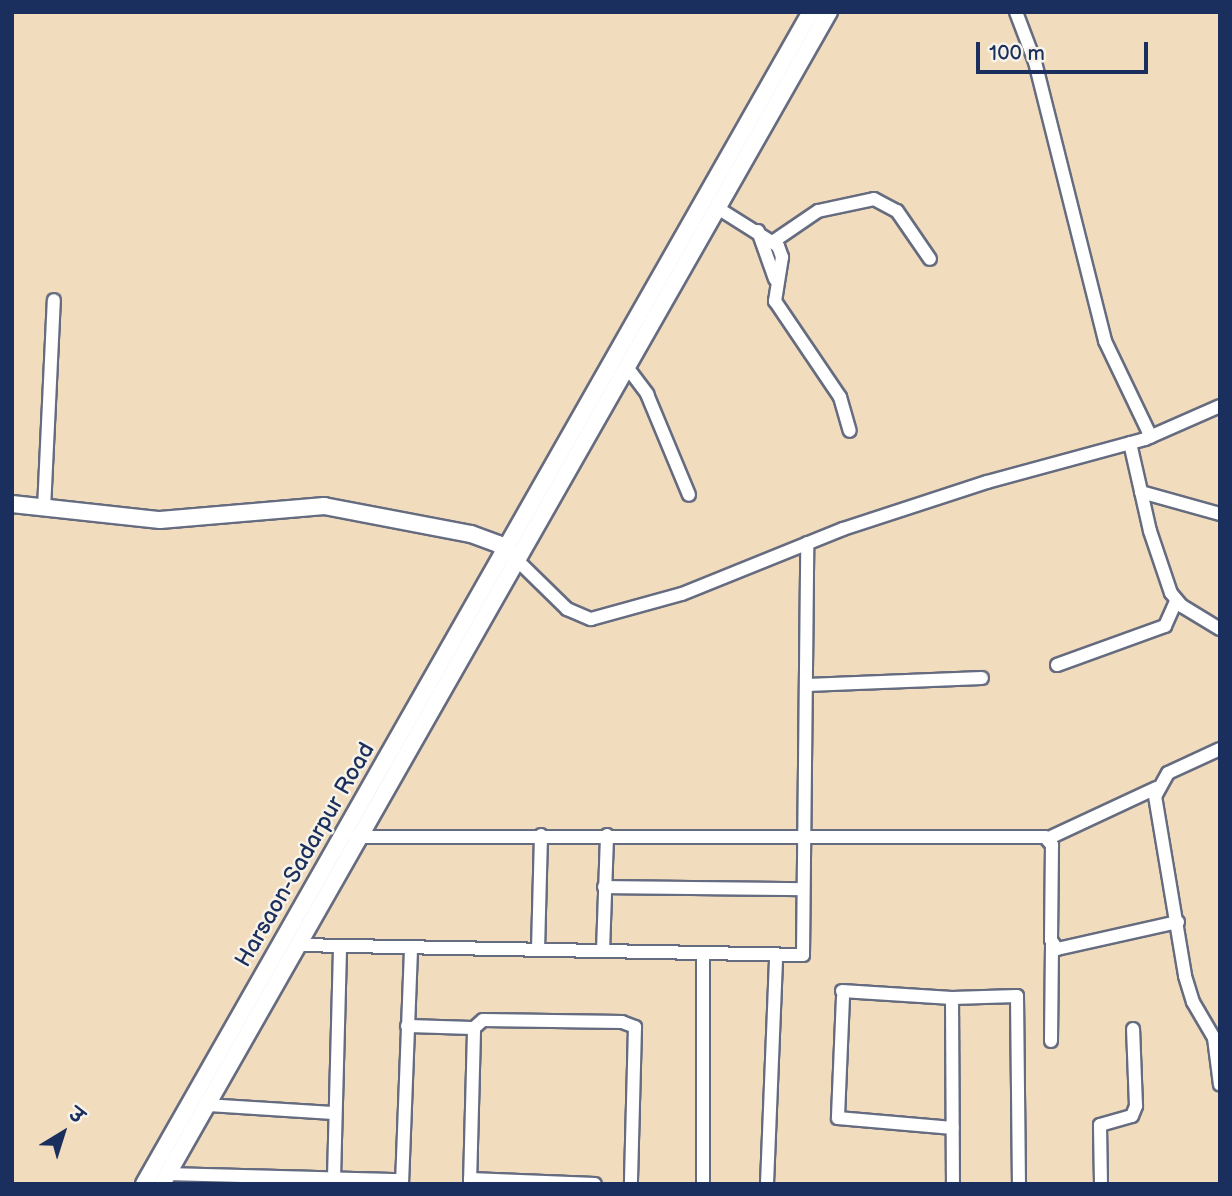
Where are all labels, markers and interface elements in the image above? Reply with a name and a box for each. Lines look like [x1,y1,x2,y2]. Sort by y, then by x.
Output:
scale bar [980,28,1152,72]
text: 100 m [989,41,1045,66]
street label: Harsaon-Sadarpur Road [229,738,381,972]
north arrow [28,1098,98,1168]
text: उ [64,1103,88,1129]

